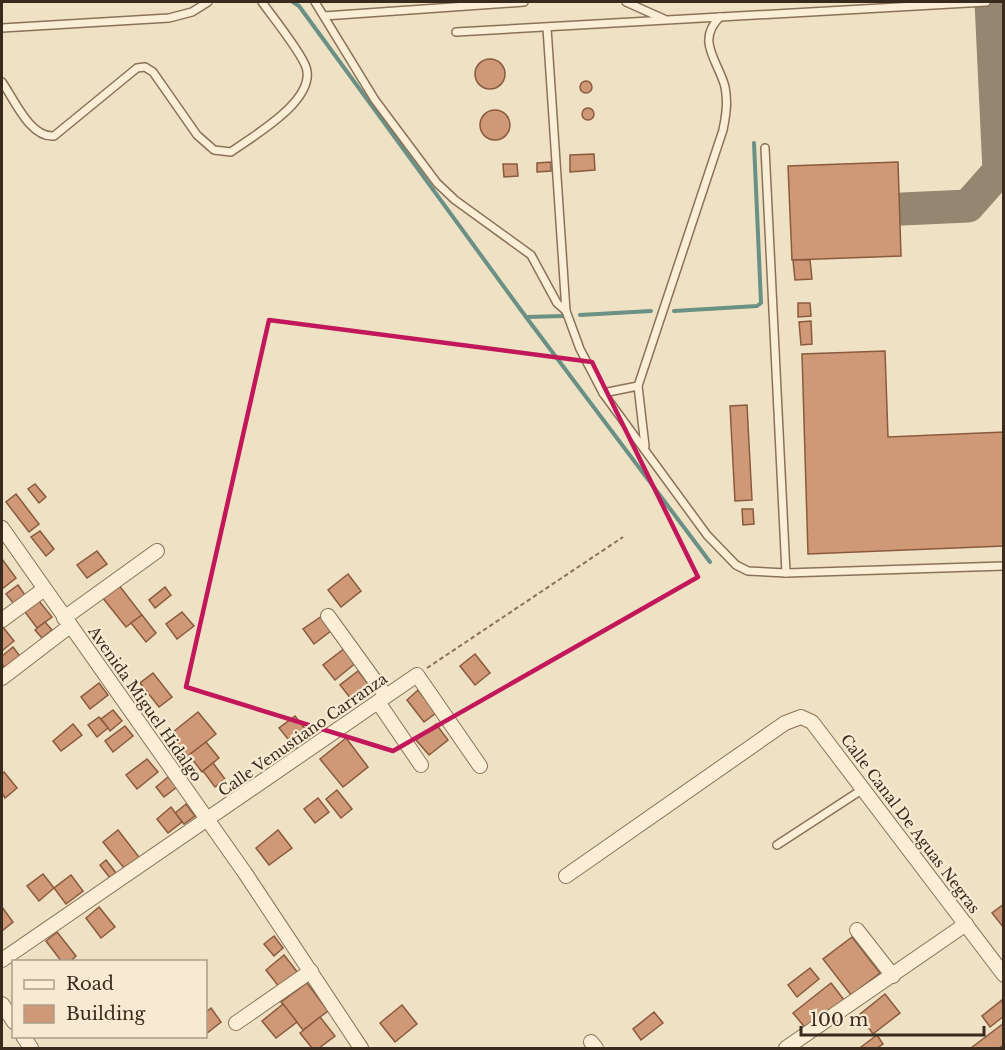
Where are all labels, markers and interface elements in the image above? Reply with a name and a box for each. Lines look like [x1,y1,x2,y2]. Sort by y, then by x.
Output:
street label: Avenida Miguel Hidalgo [84,621,206,785]
street label: Calle Venustiano Carranza [214,668,392,800]
street label: Calle Canal De Aguas Negras [837,730,984,917]
legend [12,960,207,1038]
text: Road [66,973,114,995]
scale bar [801,999,984,1037]
text: Building [66,1003,145,1025]
text: 100 m [810,1009,868,1031]

